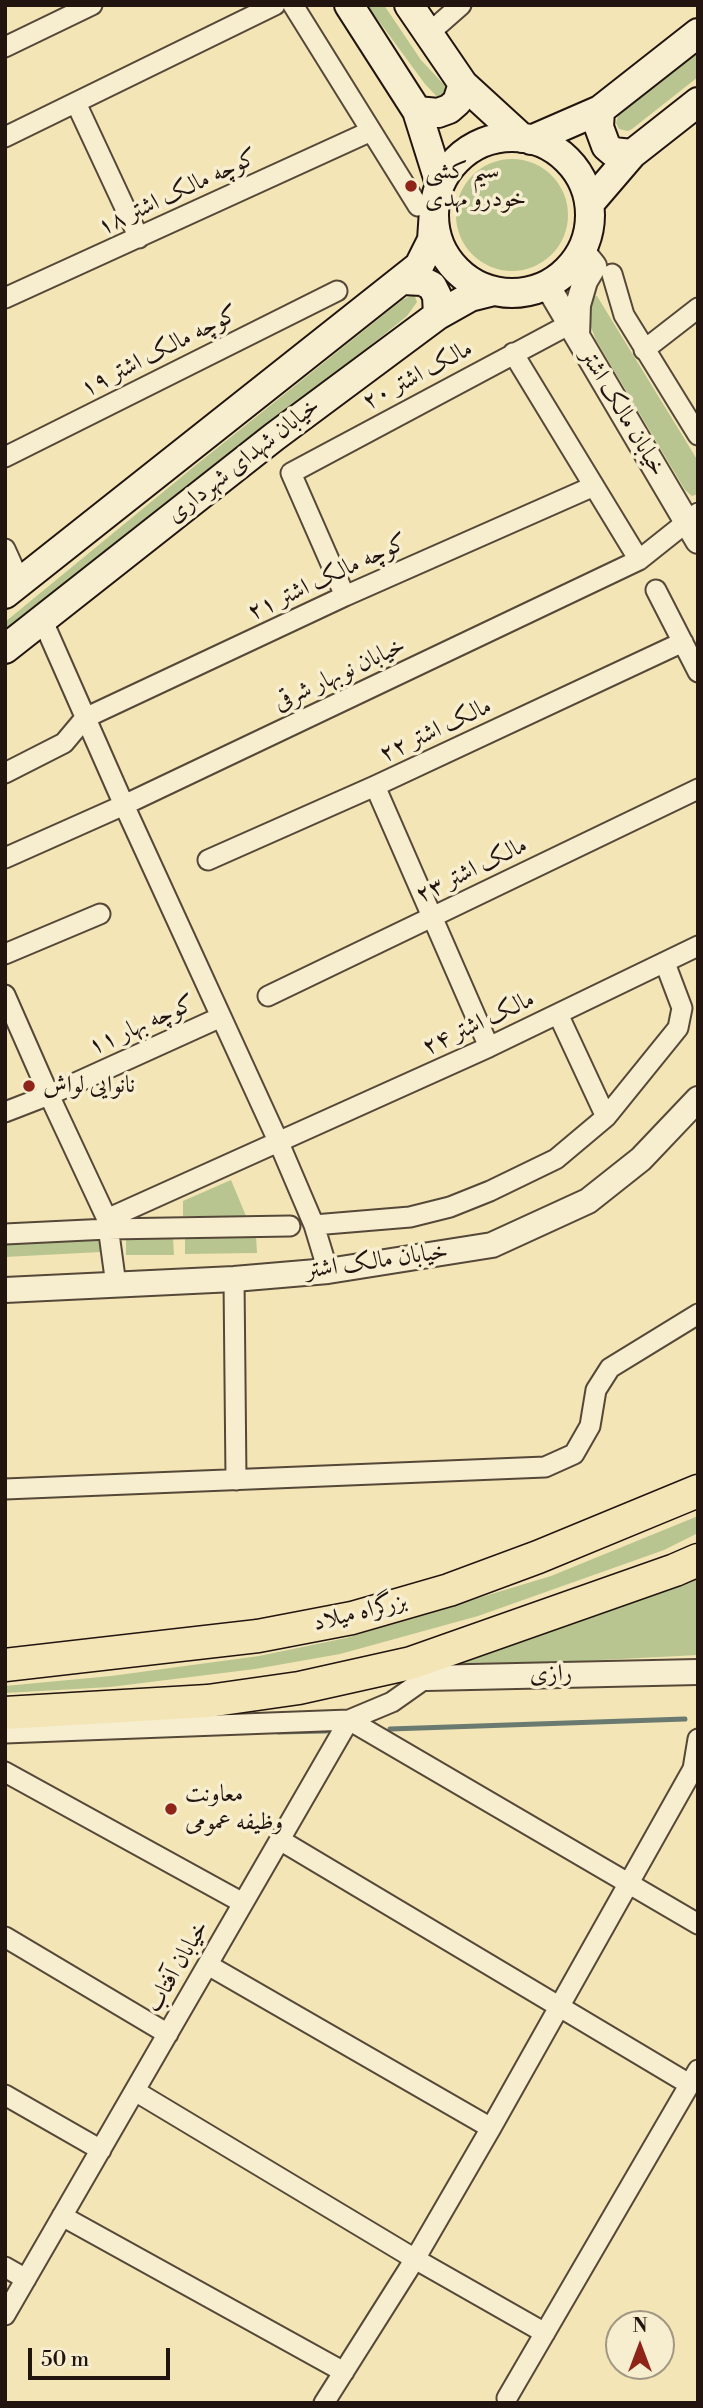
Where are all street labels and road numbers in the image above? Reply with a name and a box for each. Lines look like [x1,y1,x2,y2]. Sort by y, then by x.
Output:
street label: کوچه مالک اشتر ۱۸ [93,143,263,243]
street label: کوچه مالک اشتر ۱۹ [76,300,244,404]
street label: مالک اشتر ۲۰ [358,335,478,417]
street label: خیابان مالک اشتر [573,344,671,482]
street label: خیابان شهدای شهرداری [162,392,326,530]
street label: کوچه مالک اشتر ۲۱ [243,528,413,628]
street label: خیابان نوبهار شرقی [270,632,410,718]
street label: مالک اشتر ۲۲ [375,692,497,770]
street label: مالک اشتر ۲۳ [411,832,533,910]
street label: مالک اشتر ۲۴ [418,985,540,1063]
street label: کوچه بهار ۱۱ [84,990,200,1062]
street label: خیابان مالک اشتر [304,1238,450,1286]
street label: بزرگراه میلاد [310,1587,410,1639]
street label: رازی [529,1660,573,1690]
street label: خیابان آفتاب [140,1916,216,2018]

